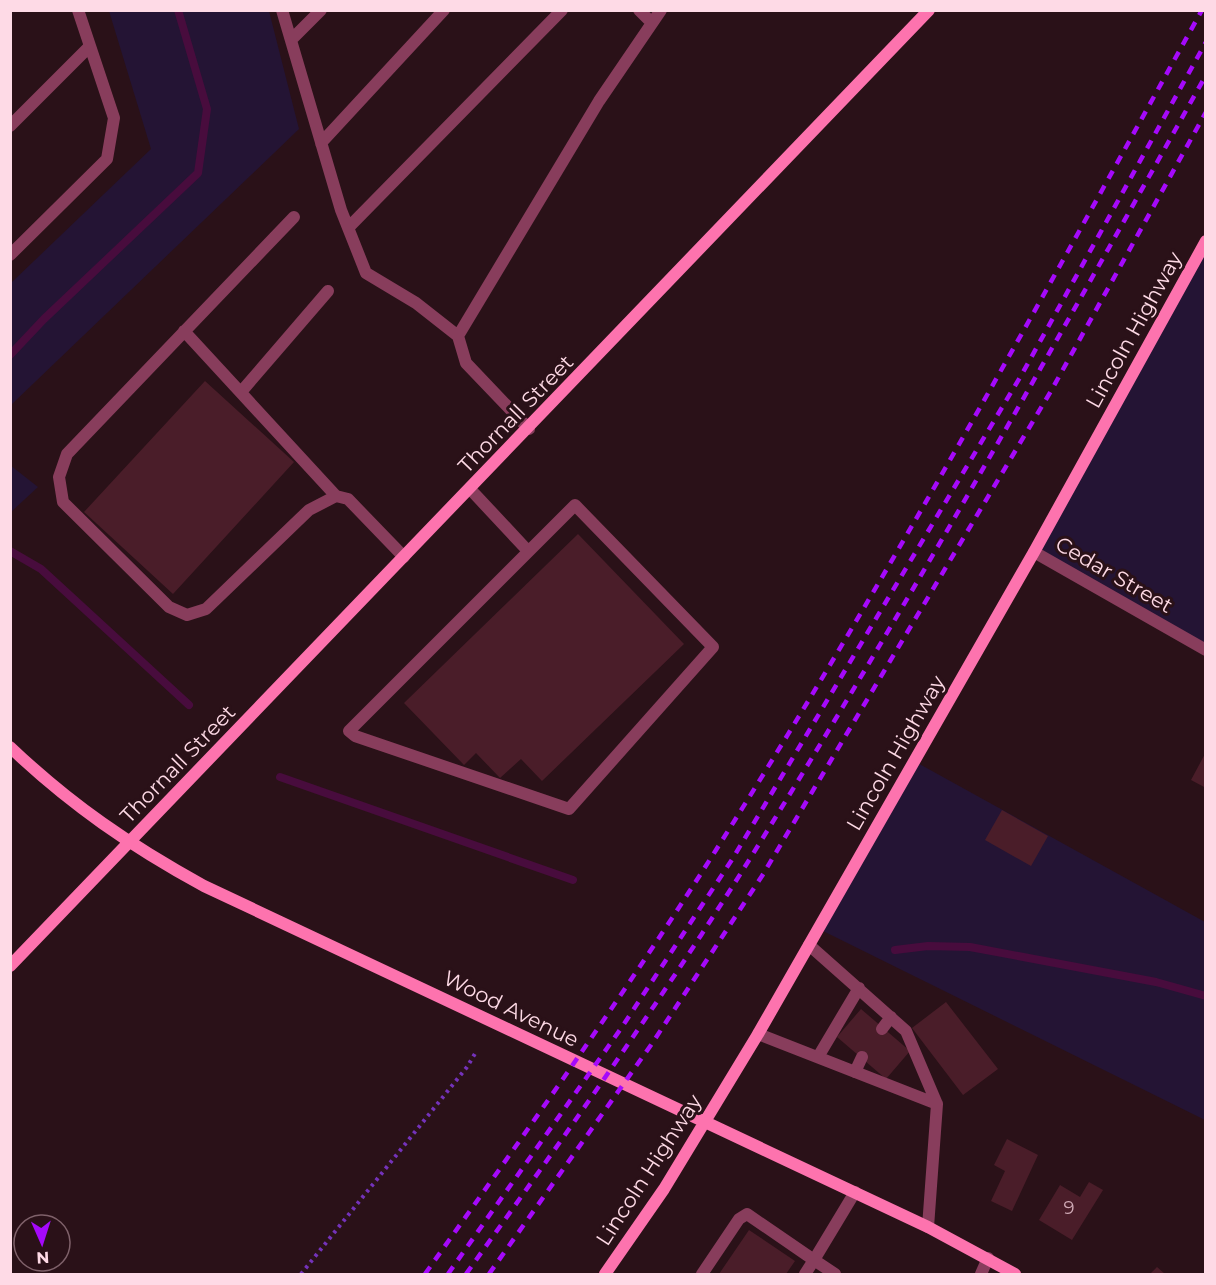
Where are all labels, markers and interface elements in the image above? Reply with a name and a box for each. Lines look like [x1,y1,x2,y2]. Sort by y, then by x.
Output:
street label: Lincoln Highway [1080,247,1187,412]
street label: Thornall Street [453,349,578,478]
street label: Cedar Street [1051,531,1177,618]
street label: Lincoln Highway [841,670,950,835]
street label: Thornall Street [115,699,240,828]
street label: Wood Avenue [439,965,583,1052]
street label: Lincoln Highway [590,1089,707,1250]
house number: 9 [1064,1197,1075,1219]
north arrow [12,1213,72,1273]
text: N [36,1248,50,1267]

